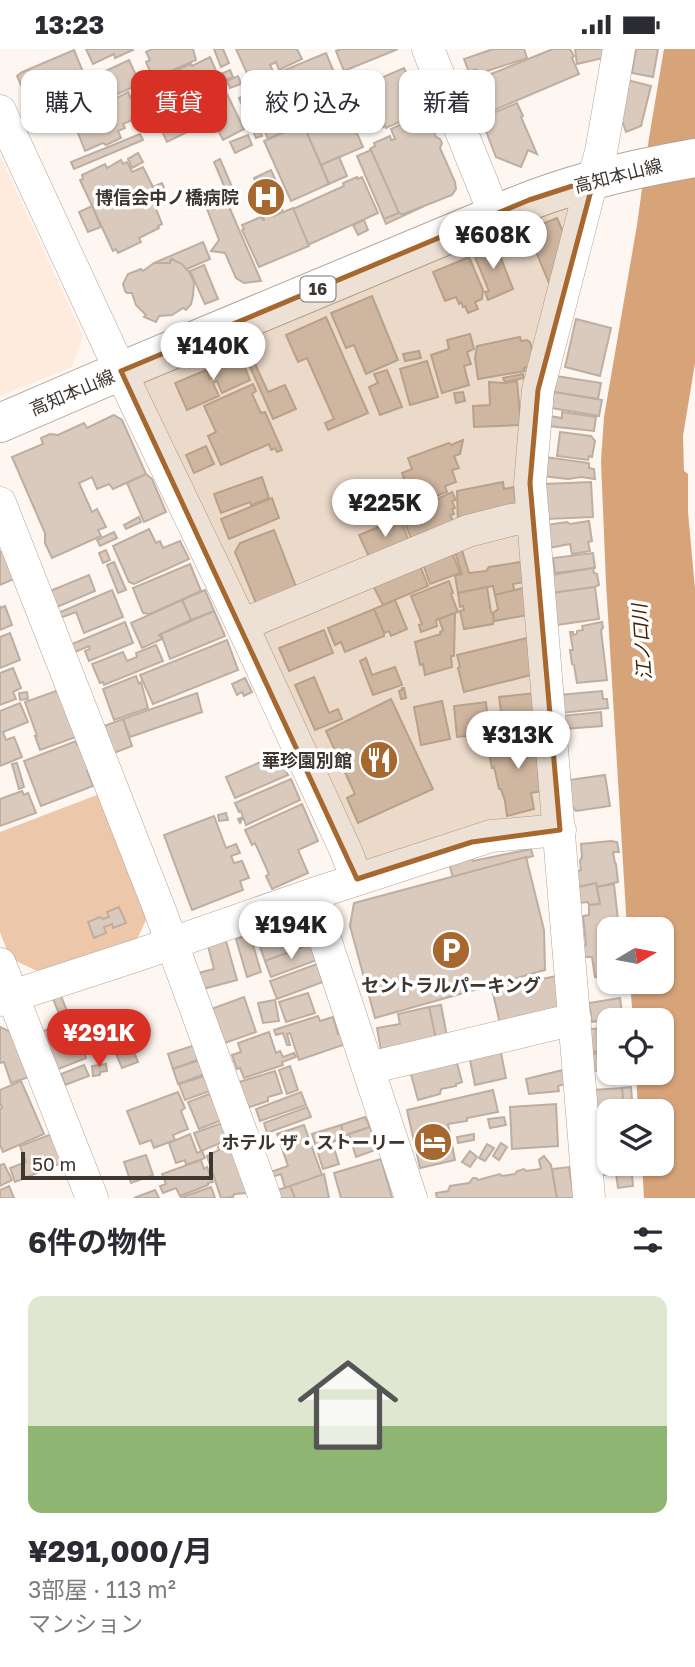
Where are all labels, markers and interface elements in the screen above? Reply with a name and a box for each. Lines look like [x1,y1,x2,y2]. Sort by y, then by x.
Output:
text: 13:23 [35,9,104,40]
chip: 購入 [21,70,117,133]
chip: 賃貸 [131,70,227,133]
chip: 絞り込み [241,70,385,133]
chip: 新着 [399,70,495,133]
street label: 高知本山線 [572,153,664,197]
hospital icon: 博信会中ノ橋病院 [245,176,287,218]
place label: 博信会中ノ橋病院 [95,186,239,208]
pin: ¥608K [444,211,542,271]
text: ¥608K [455,220,531,248]
road number: 16 [300,277,336,301]
pin: ¥140K [164,323,262,382]
text: ¥140K [176,331,250,359]
street label: 高知本山線 [26,364,118,420]
pin: ¥225K [336,479,434,539]
text: ¥225K [348,488,422,516]
water label: 江ノ口川 [627,601,655,681]
pin: ¥313K [469,711,567,771]
text: ¥313K [482,720,554,748]
restaurant icon: 華珍園別館 [358,739,400,781]
place label: 華珍園別館 [262,749,352,771]
pin: ¥194K [242,901,340,961]
text: ¥194K [255,910,327,938]
north arrow [597,917,674,994]
map controls [597,917,674,1176]
parking icon: セントラルパーキング [430,929,472,971]
place label: セントラルパーキング [361,974,541,996]
button: locate [597,1008,674,1085]
pin: ¥291K [50,1009,148,1069]
text: ¥291K [63,1018,135,1046]
button: layers [597,1099,674,1176]
hotel icon: ホテル ザ・ストーリー [412,1121,454,1163]
place label: ホテル ザ・ストーリー [222,1131,406,1153]
scale bar [21,1149,214,1181]
text: 50 m [32,1152,76,1175]
icon: filters [629,1221,667,1259]
text: 6件の物件 [28,1224,167,1260]
icon: home [285,1342,411,1468]
text: ¥291,000/月 [28,1533,213,1569]
text: 3部屋 · 113 m² [28,1575,176,1603]
text: マンション [28,1609,143,1637]

